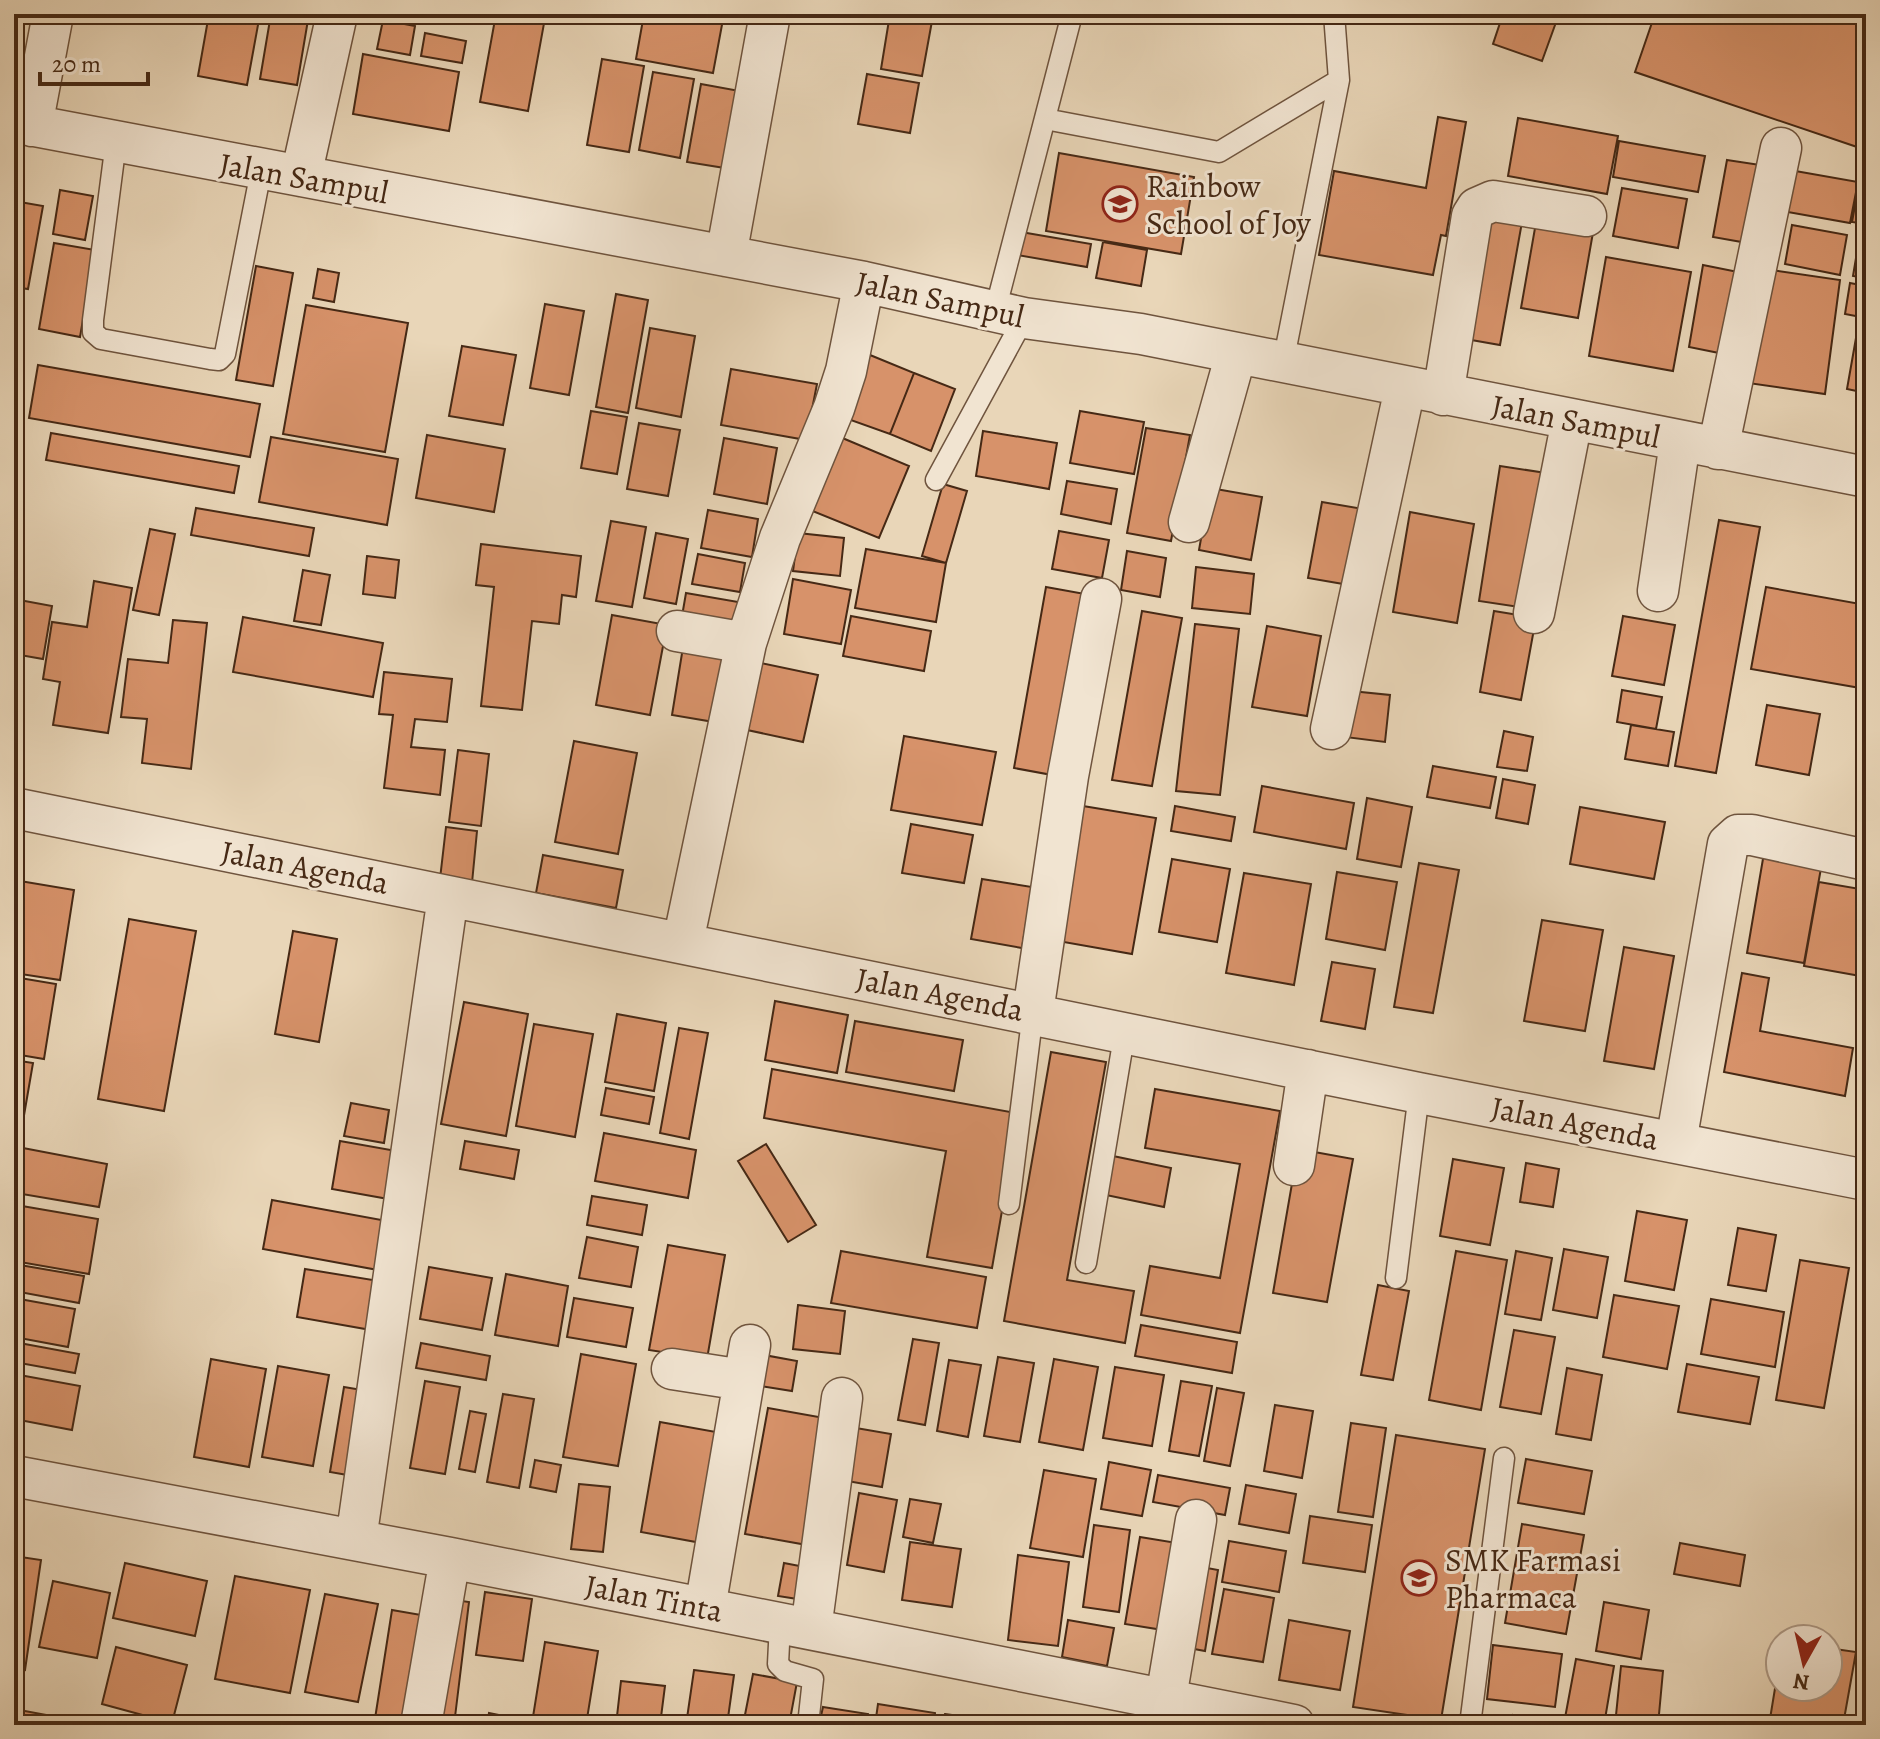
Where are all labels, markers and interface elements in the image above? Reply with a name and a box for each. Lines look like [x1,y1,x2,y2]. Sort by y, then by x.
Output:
scale bar [40,36,148,86]
text: 20 m [52,48,101,80]
street label: Jalan Sampul [216,141,392,215]
place label: Rainbow School of Joy [1146,164,1311,245]
school or university icon: Rainbow School of Joy [1101,185,1139,223]
street label: Jalan Sampul [852,260,1028,338]
street label: Jalan Sampul [1488,383,1664,459]
street label: Jalan Agenda [218,829,393,905]
street label: Jalan Agenda [853,956,1028,1032]
street label: Jalan Agenda [1488,1085,1663,1161]
place label: SMK Farmasi Pharmaca [1445,1538,1621,1619]
school or university icon: SMK Farmasi Pharmaca [1400,1559,1438,1597]
street label: Jalan Tinta [581,1563,727,1633]
north arrow [1764,1623,1844,1703]
text: N [1791,1666,1811,1698]

